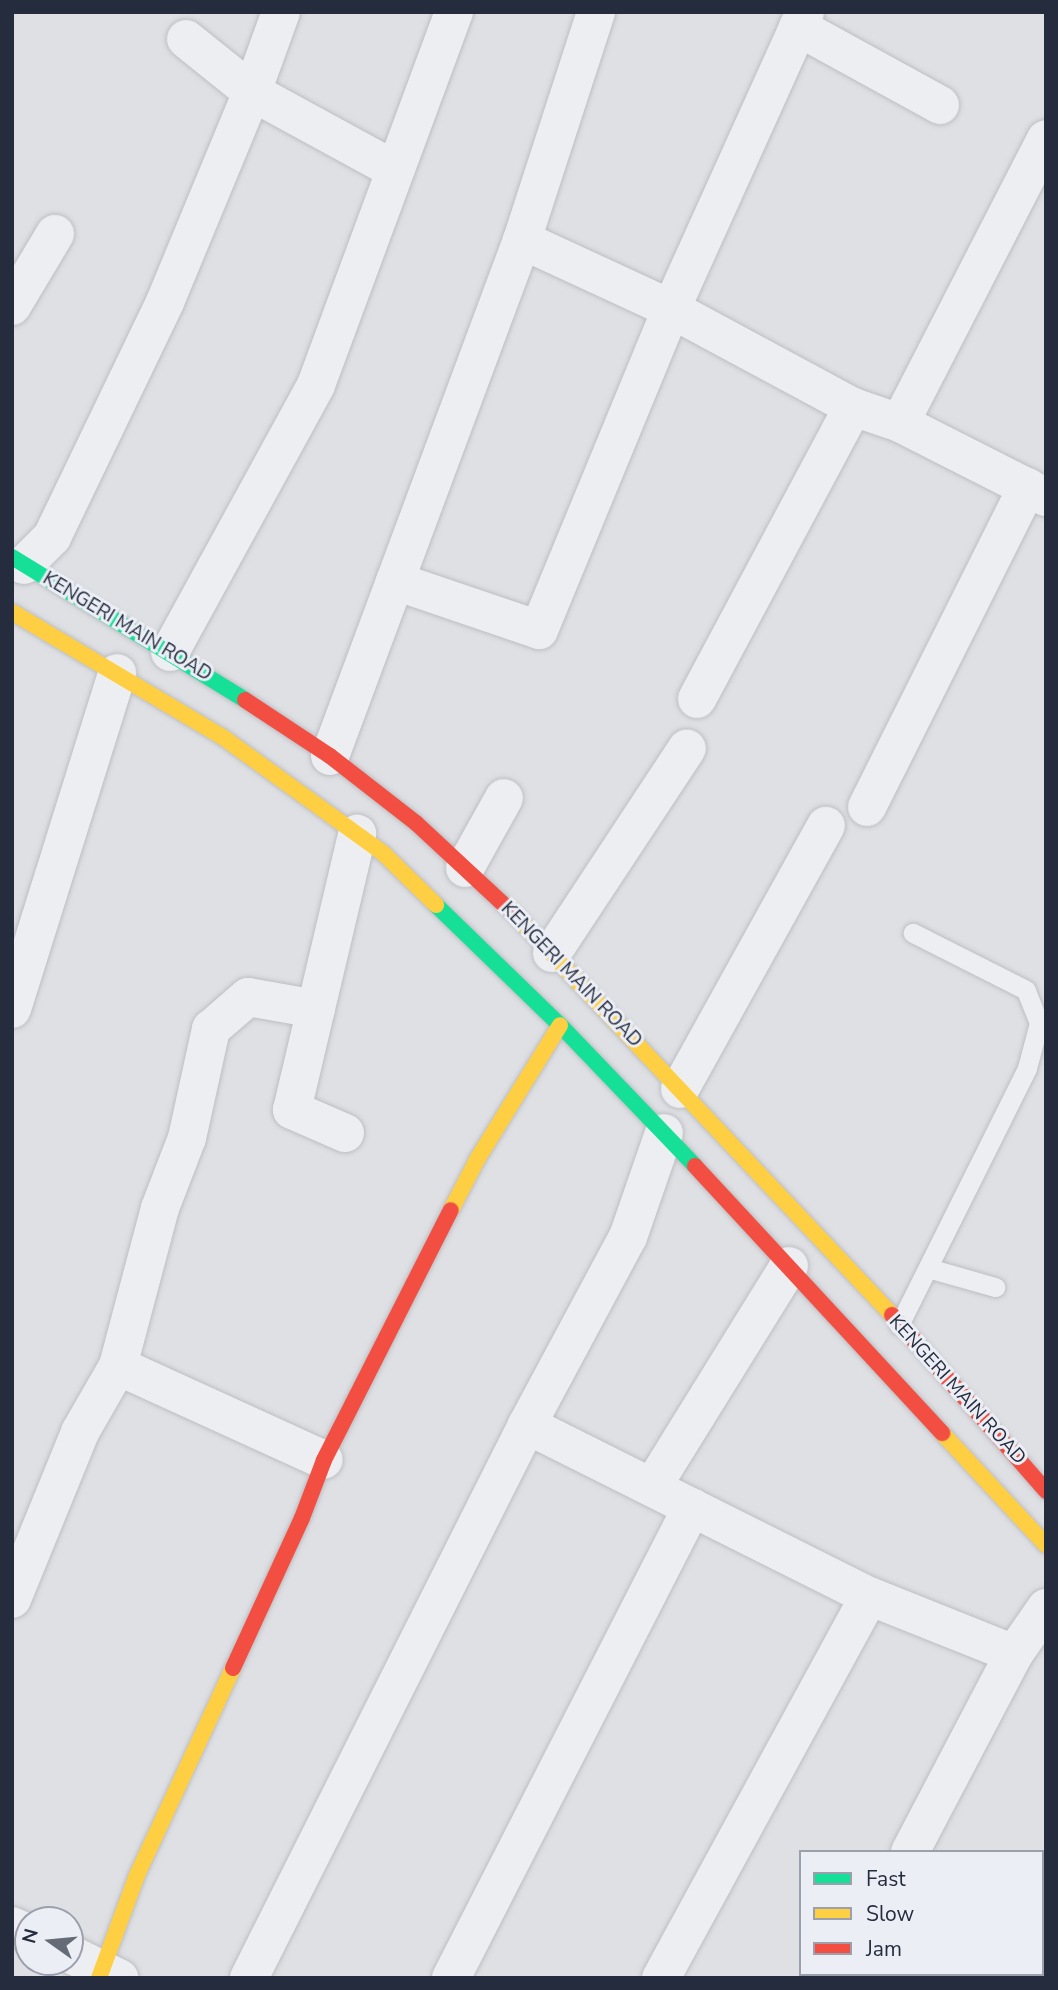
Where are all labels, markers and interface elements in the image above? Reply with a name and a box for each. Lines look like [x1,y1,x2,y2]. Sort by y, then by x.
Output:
street label: KENGERI MAIN ROAD [38,567,216,687]
street label: KENGERI MAIN ROAD [496,898,646,1052]
street label: KENGERI MAIN ROAD [884,1311,1030,1469]
legend [799,1850,1044,1976]
text: Fast [866,1865,906,1893]
text: Slow [866,1900,914,1928]
north arrow [14,1906,84,1976]
text: N [16,1926,45,1946]
text: Jam [866,1935,902,1963]

